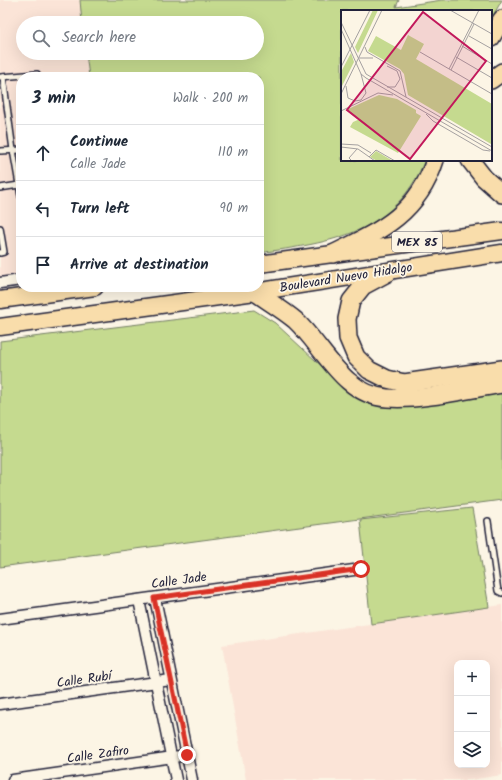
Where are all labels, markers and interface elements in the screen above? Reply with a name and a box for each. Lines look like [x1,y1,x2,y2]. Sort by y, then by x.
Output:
inset map [341,10,492,161]
search box [16,16,264,60]
text: Search here [62,26,136,50]
icon: search [30,27,52,49]
text: 3 min [32,85,76,112]
text: Walk · 200 m [173,88,248,109]
text: Continue [70,130,128,154]
icon: ahead [32,142,54,164]
text: 110 m [218,142,248,163]
text: Calle Jade [70,154,126,175]
text: Turn left [70,197,130,221]
icon: left [32,198,54,220]
text: 90 m [220,198,248,219]
road number: MEX 85 [392,232,442,252]
text: Arrive at destination [70,253,209,277]
icon: arrive [32,254,54,276]
street label: Boulevard Nuevo Hidalgo [278,257,414,299]
route start [352,560,370,578]
street label: Calle Jade [150,567,208,595]
map controls [454,660,490,768]
button: + [454,660,490,696]
street label: Calle Rubí [55,666,115,694]
button: − [454,696,490,732]
button: layers [454,732,490,768]
street label: Calle Zafiro [66,740,131,770]
route end [178,746,196,764]

